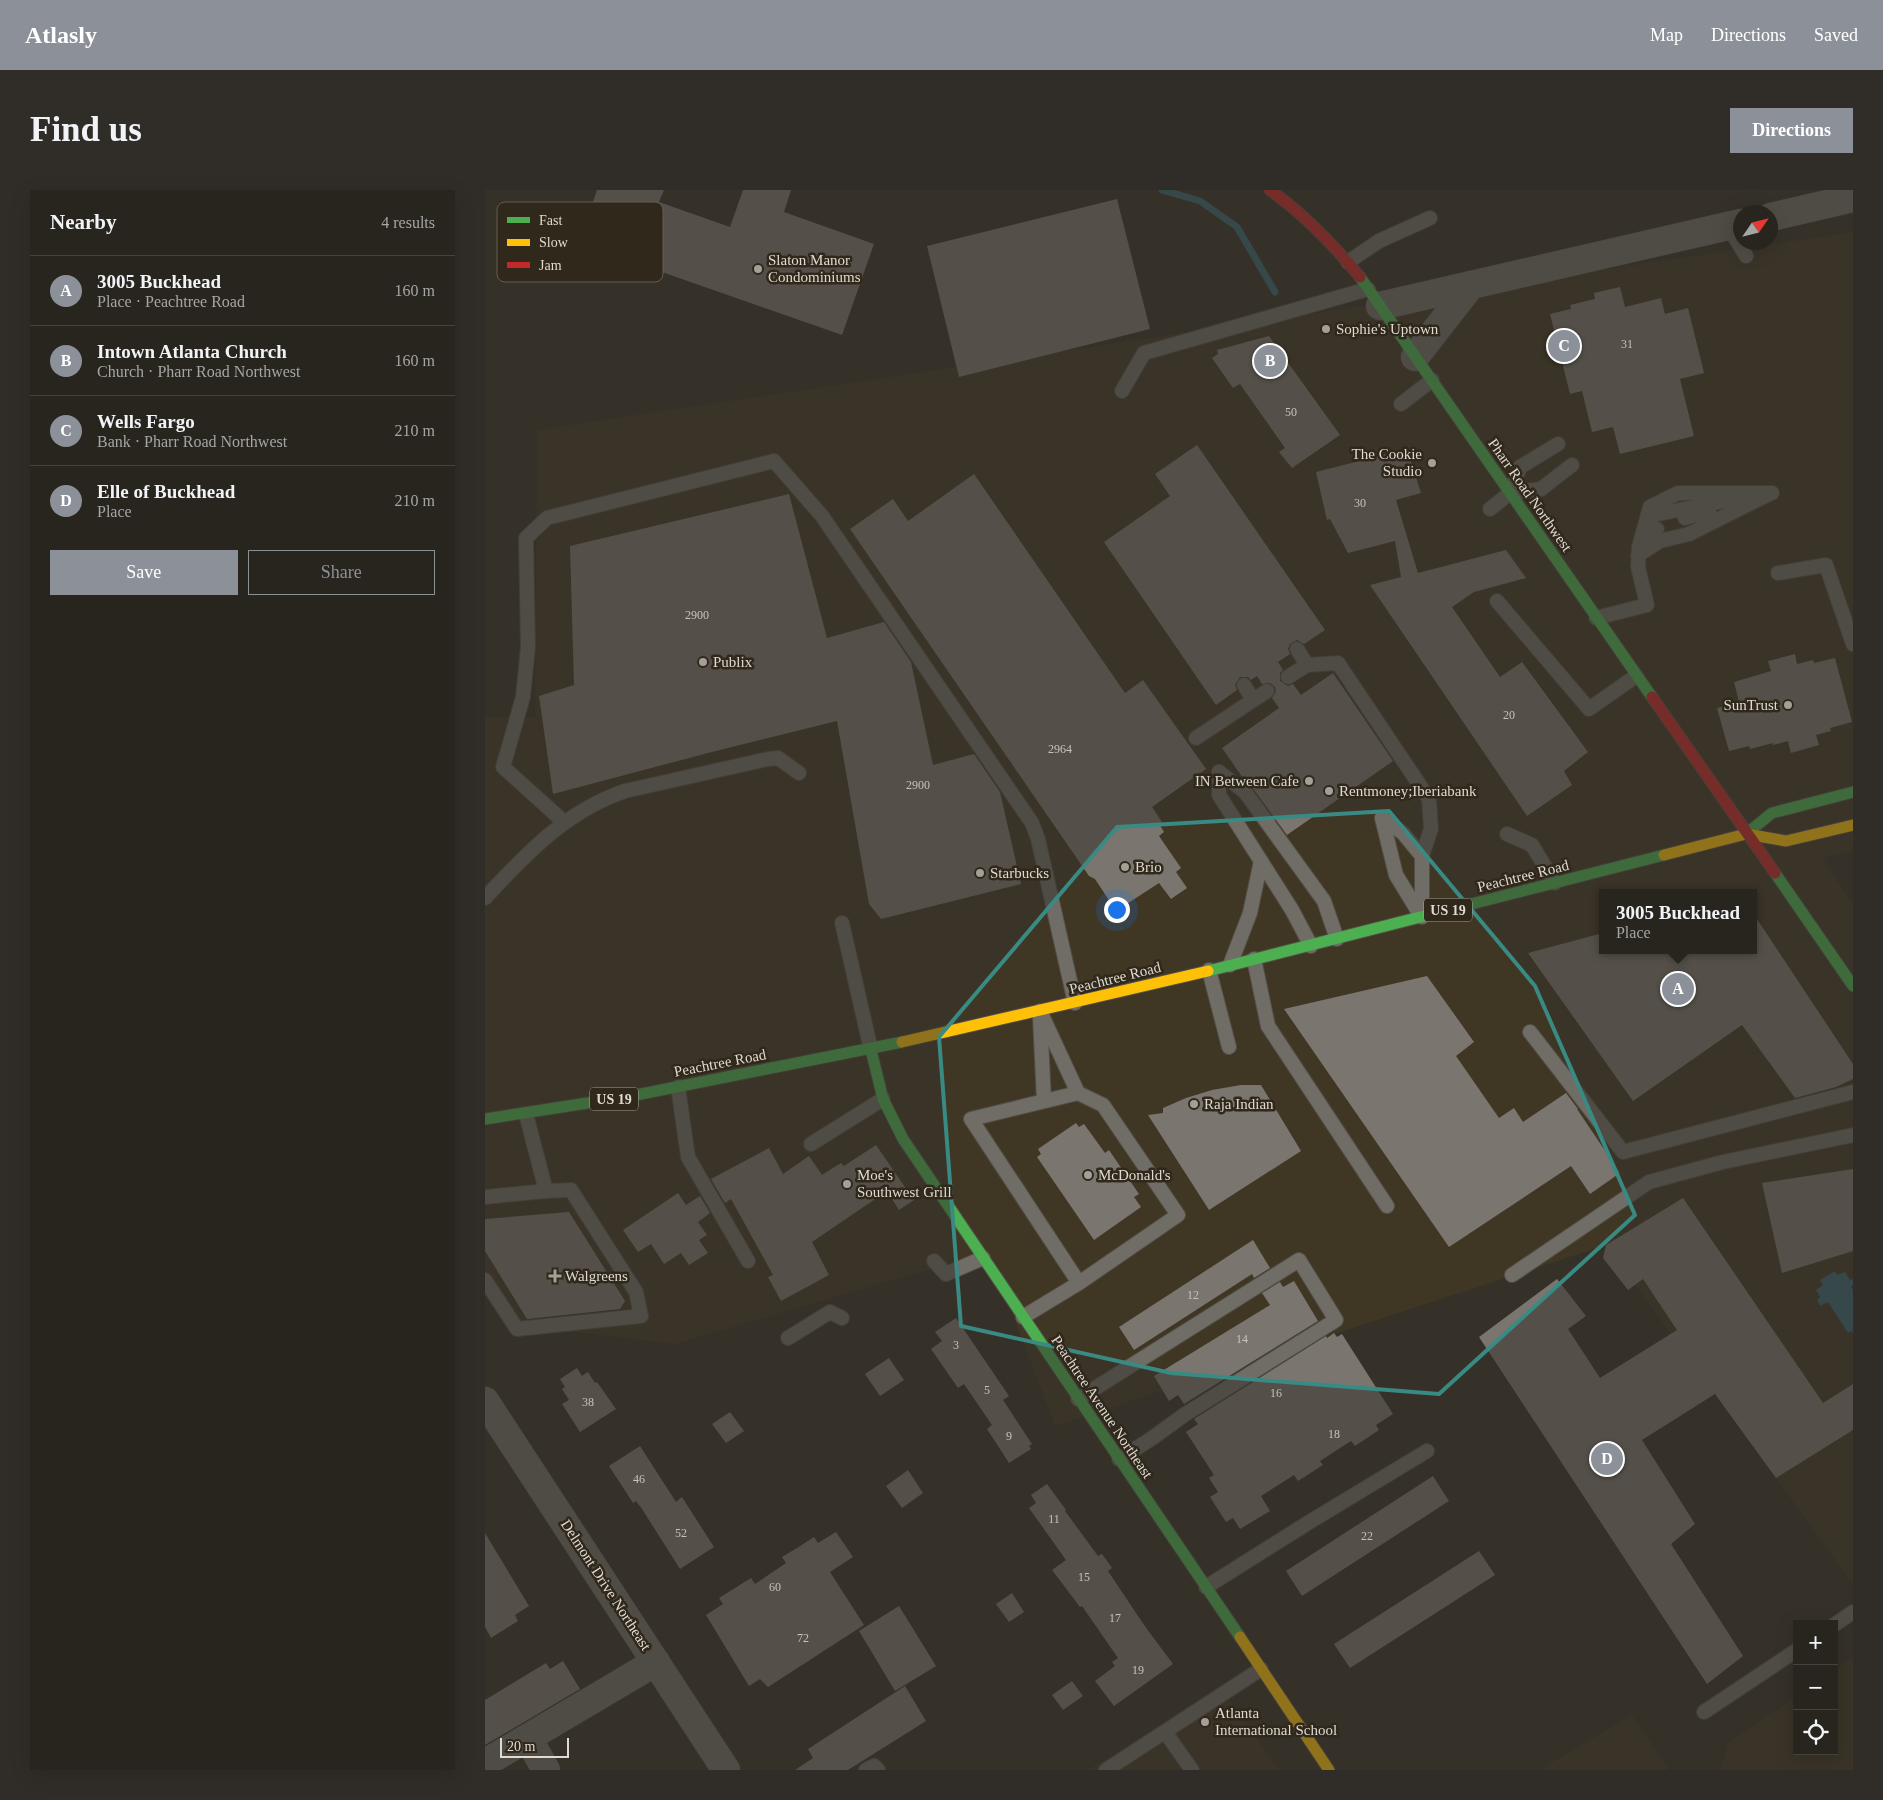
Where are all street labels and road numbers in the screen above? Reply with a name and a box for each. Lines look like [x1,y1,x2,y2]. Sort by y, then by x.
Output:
street label: Pharr Road Northwest [1485,435,1575,555]
street label: Peachtree Road [1476,857,1571,895]
road number: US 19 [1424,898,1472,922]
street label: Peachtree Road [1068,959,1163,997]
street label: Peachtree Road [672,1046,768,1080]
road number: US 19 [590,1088,638,1111]
street label: Peachtree Avenue Northeast [1048,1333,1156,1482]
street label: Delmont Drive Northeast [558,1517,655,1654]

